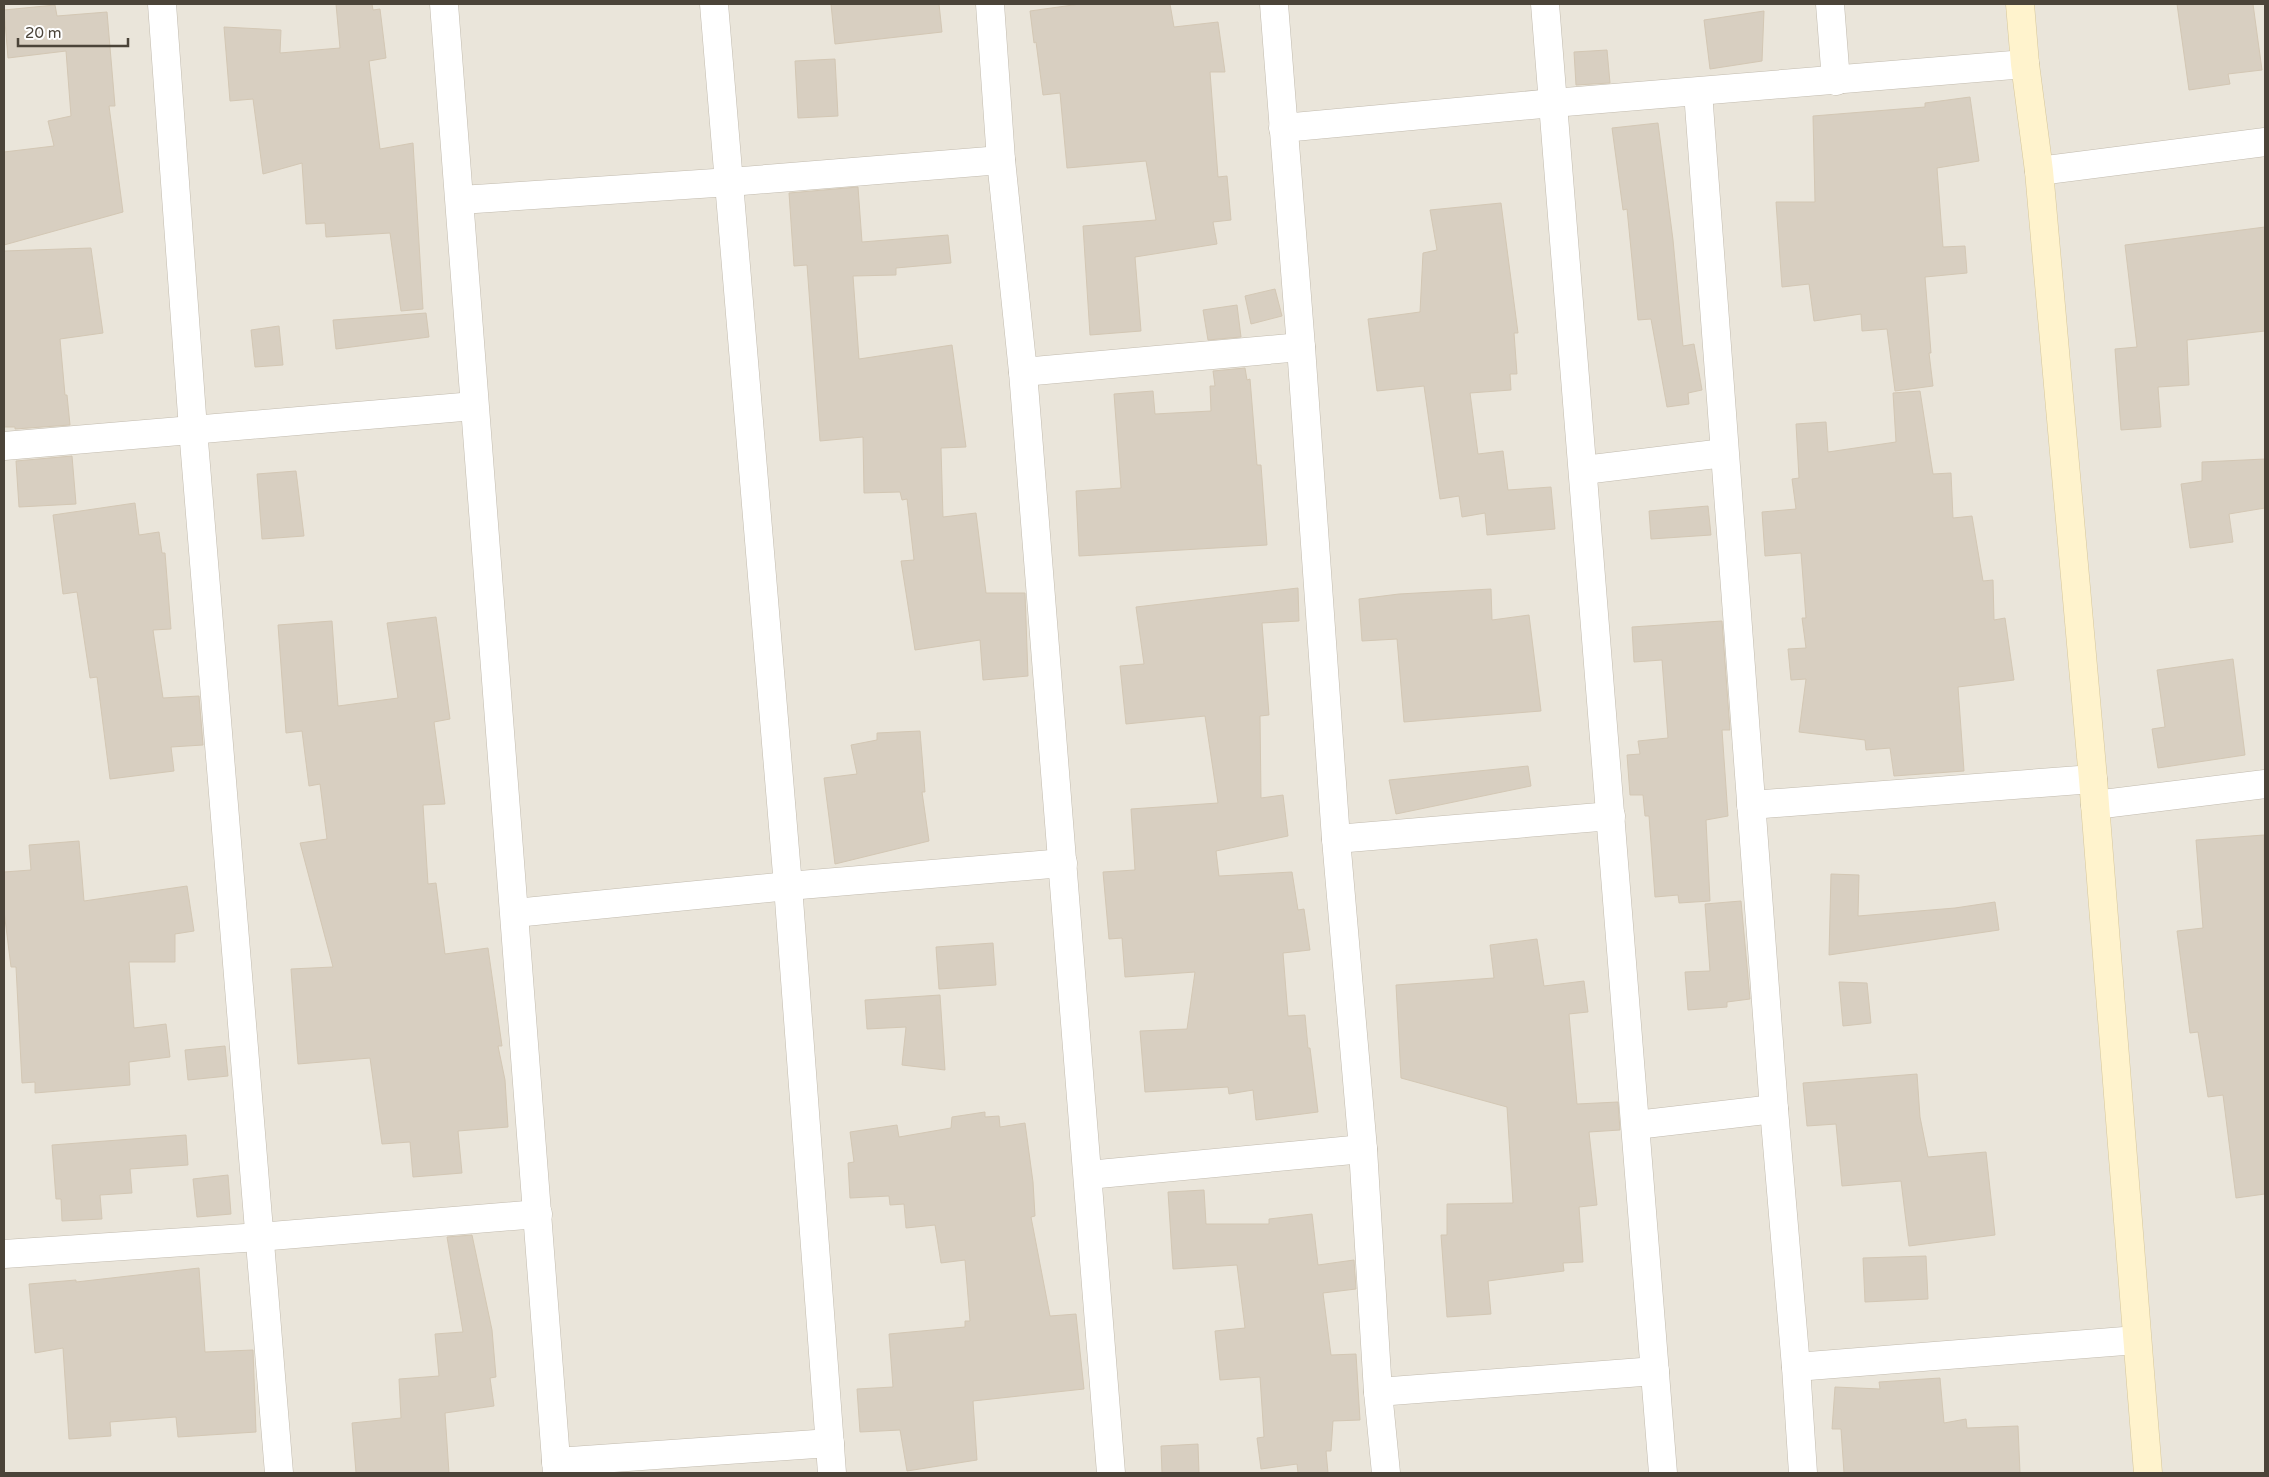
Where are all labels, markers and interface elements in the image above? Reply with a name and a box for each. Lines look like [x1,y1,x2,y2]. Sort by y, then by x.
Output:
scale bar [18,15,128,47]
text: 20 m [25,24,62,42]

